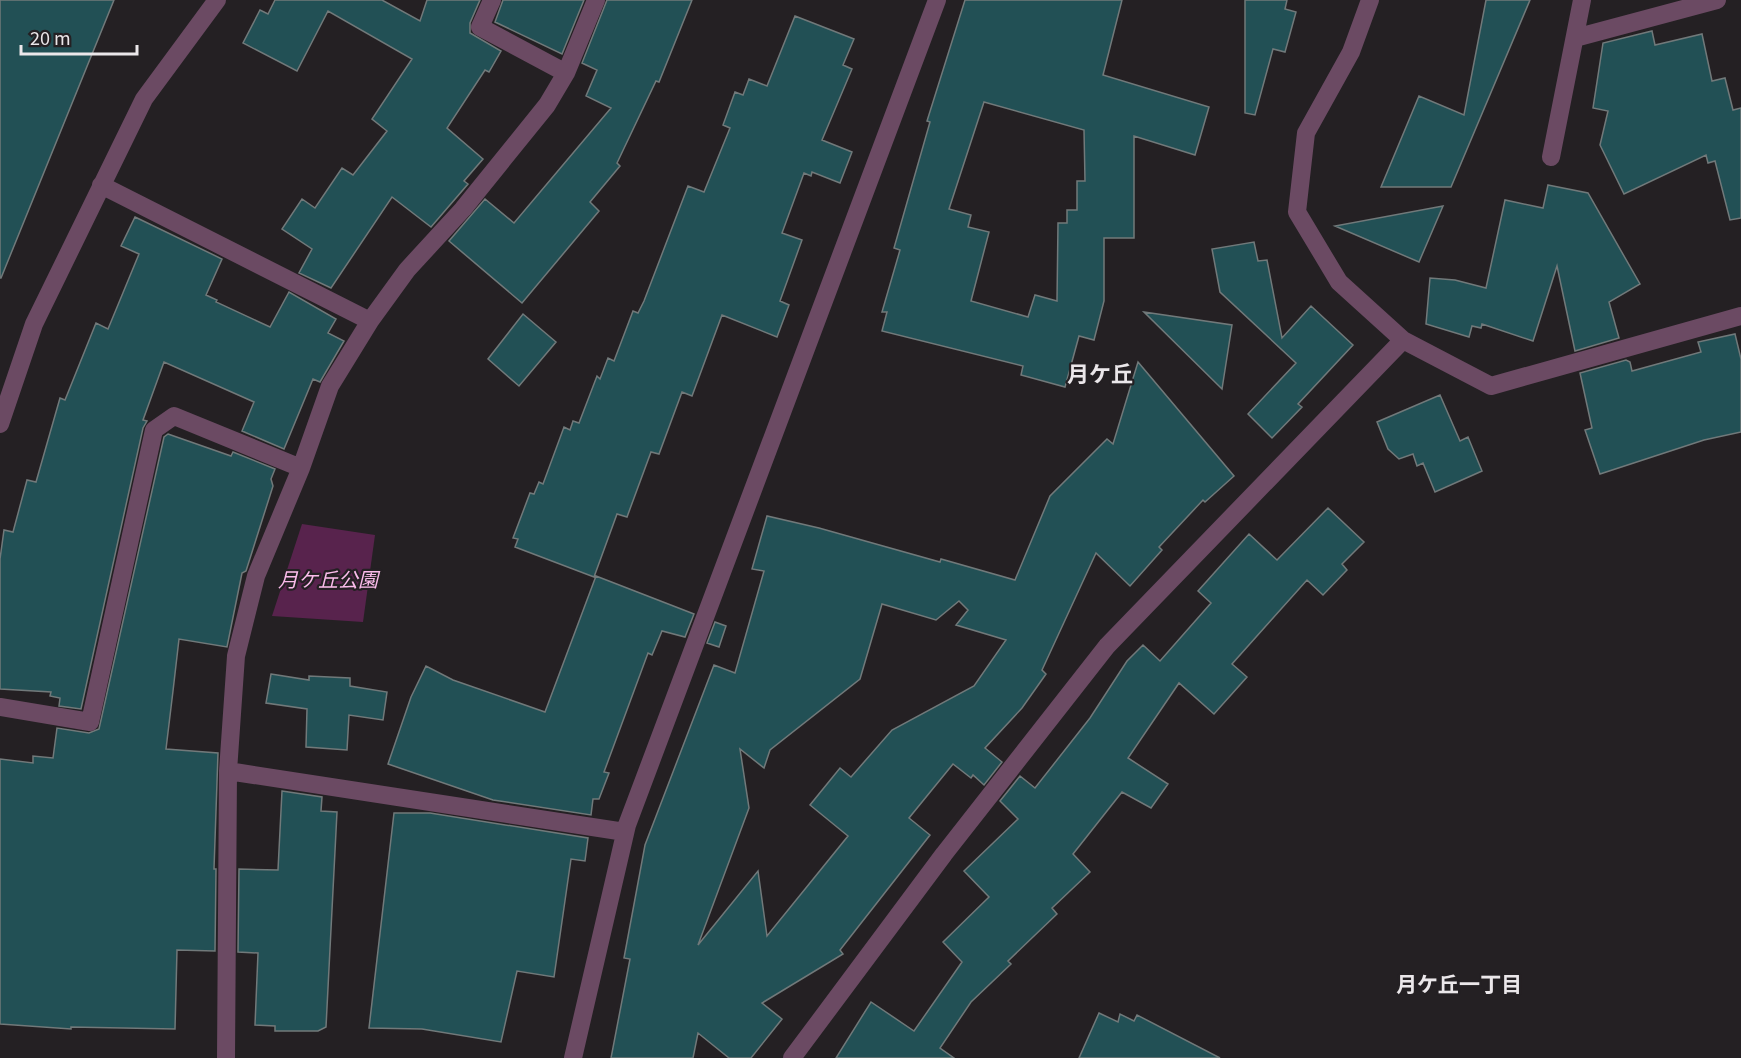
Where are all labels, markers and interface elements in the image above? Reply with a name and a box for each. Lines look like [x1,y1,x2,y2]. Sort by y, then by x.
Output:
scale bar [21,18,136,56]
text: 20 m [30,24,71,50]
district label: 月ケ丘 [1067,356,1133,388]
park label: 月ケ丘公園 [278,564,381,593]
district label: 月ケ丘一丁目 [1396,968,1522,998]

